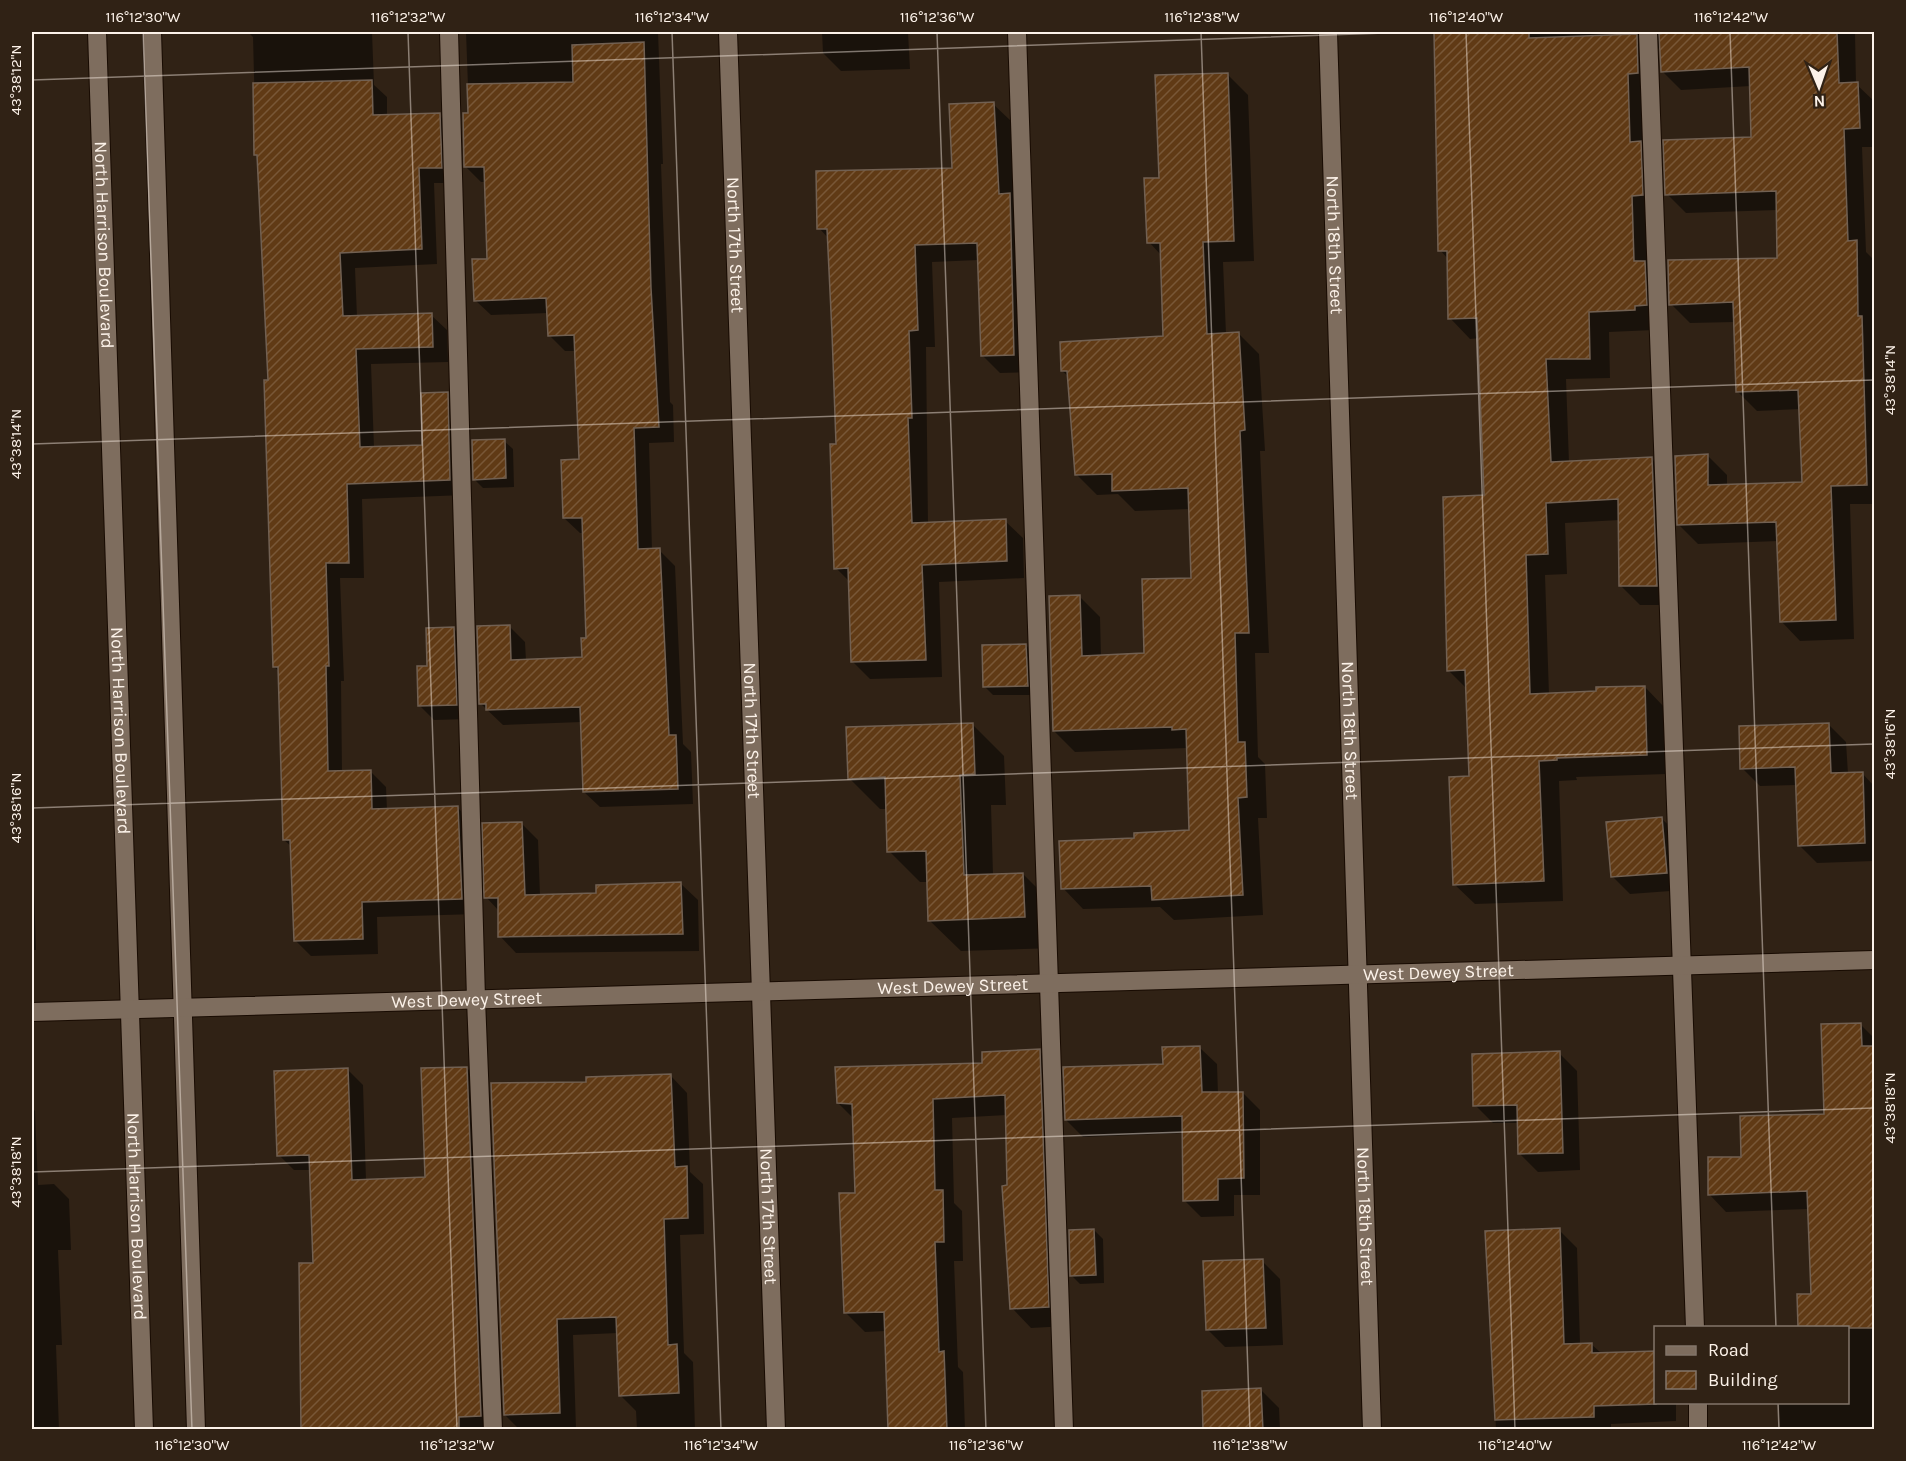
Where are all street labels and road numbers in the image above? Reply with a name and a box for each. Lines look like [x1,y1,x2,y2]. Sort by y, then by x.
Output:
street label: North Harrison Boulevard [90,141,119,349]
street label: North 18th Street [1322,175,1348,315]
street label: North 17th Street [722,176,749,314]
street label: North Harrison Boulevard [106,626,135,835]
street label: North 18th Street [1337,661,1363,801]
street label: North 17th Street [739,662,765,799]
street label: West Dewey Street [1363,959,1514,985]
street label: West Dewey Street [877,973,1029,999]
street label: West Dewey Street [391,987,543,1013]
street label: North Harrison Boulevard [122,1112,151,1321]
street label: North 18th Street [1352,1147,1378,1286]
street label: North 17th Street [755,1148,782,1285]

